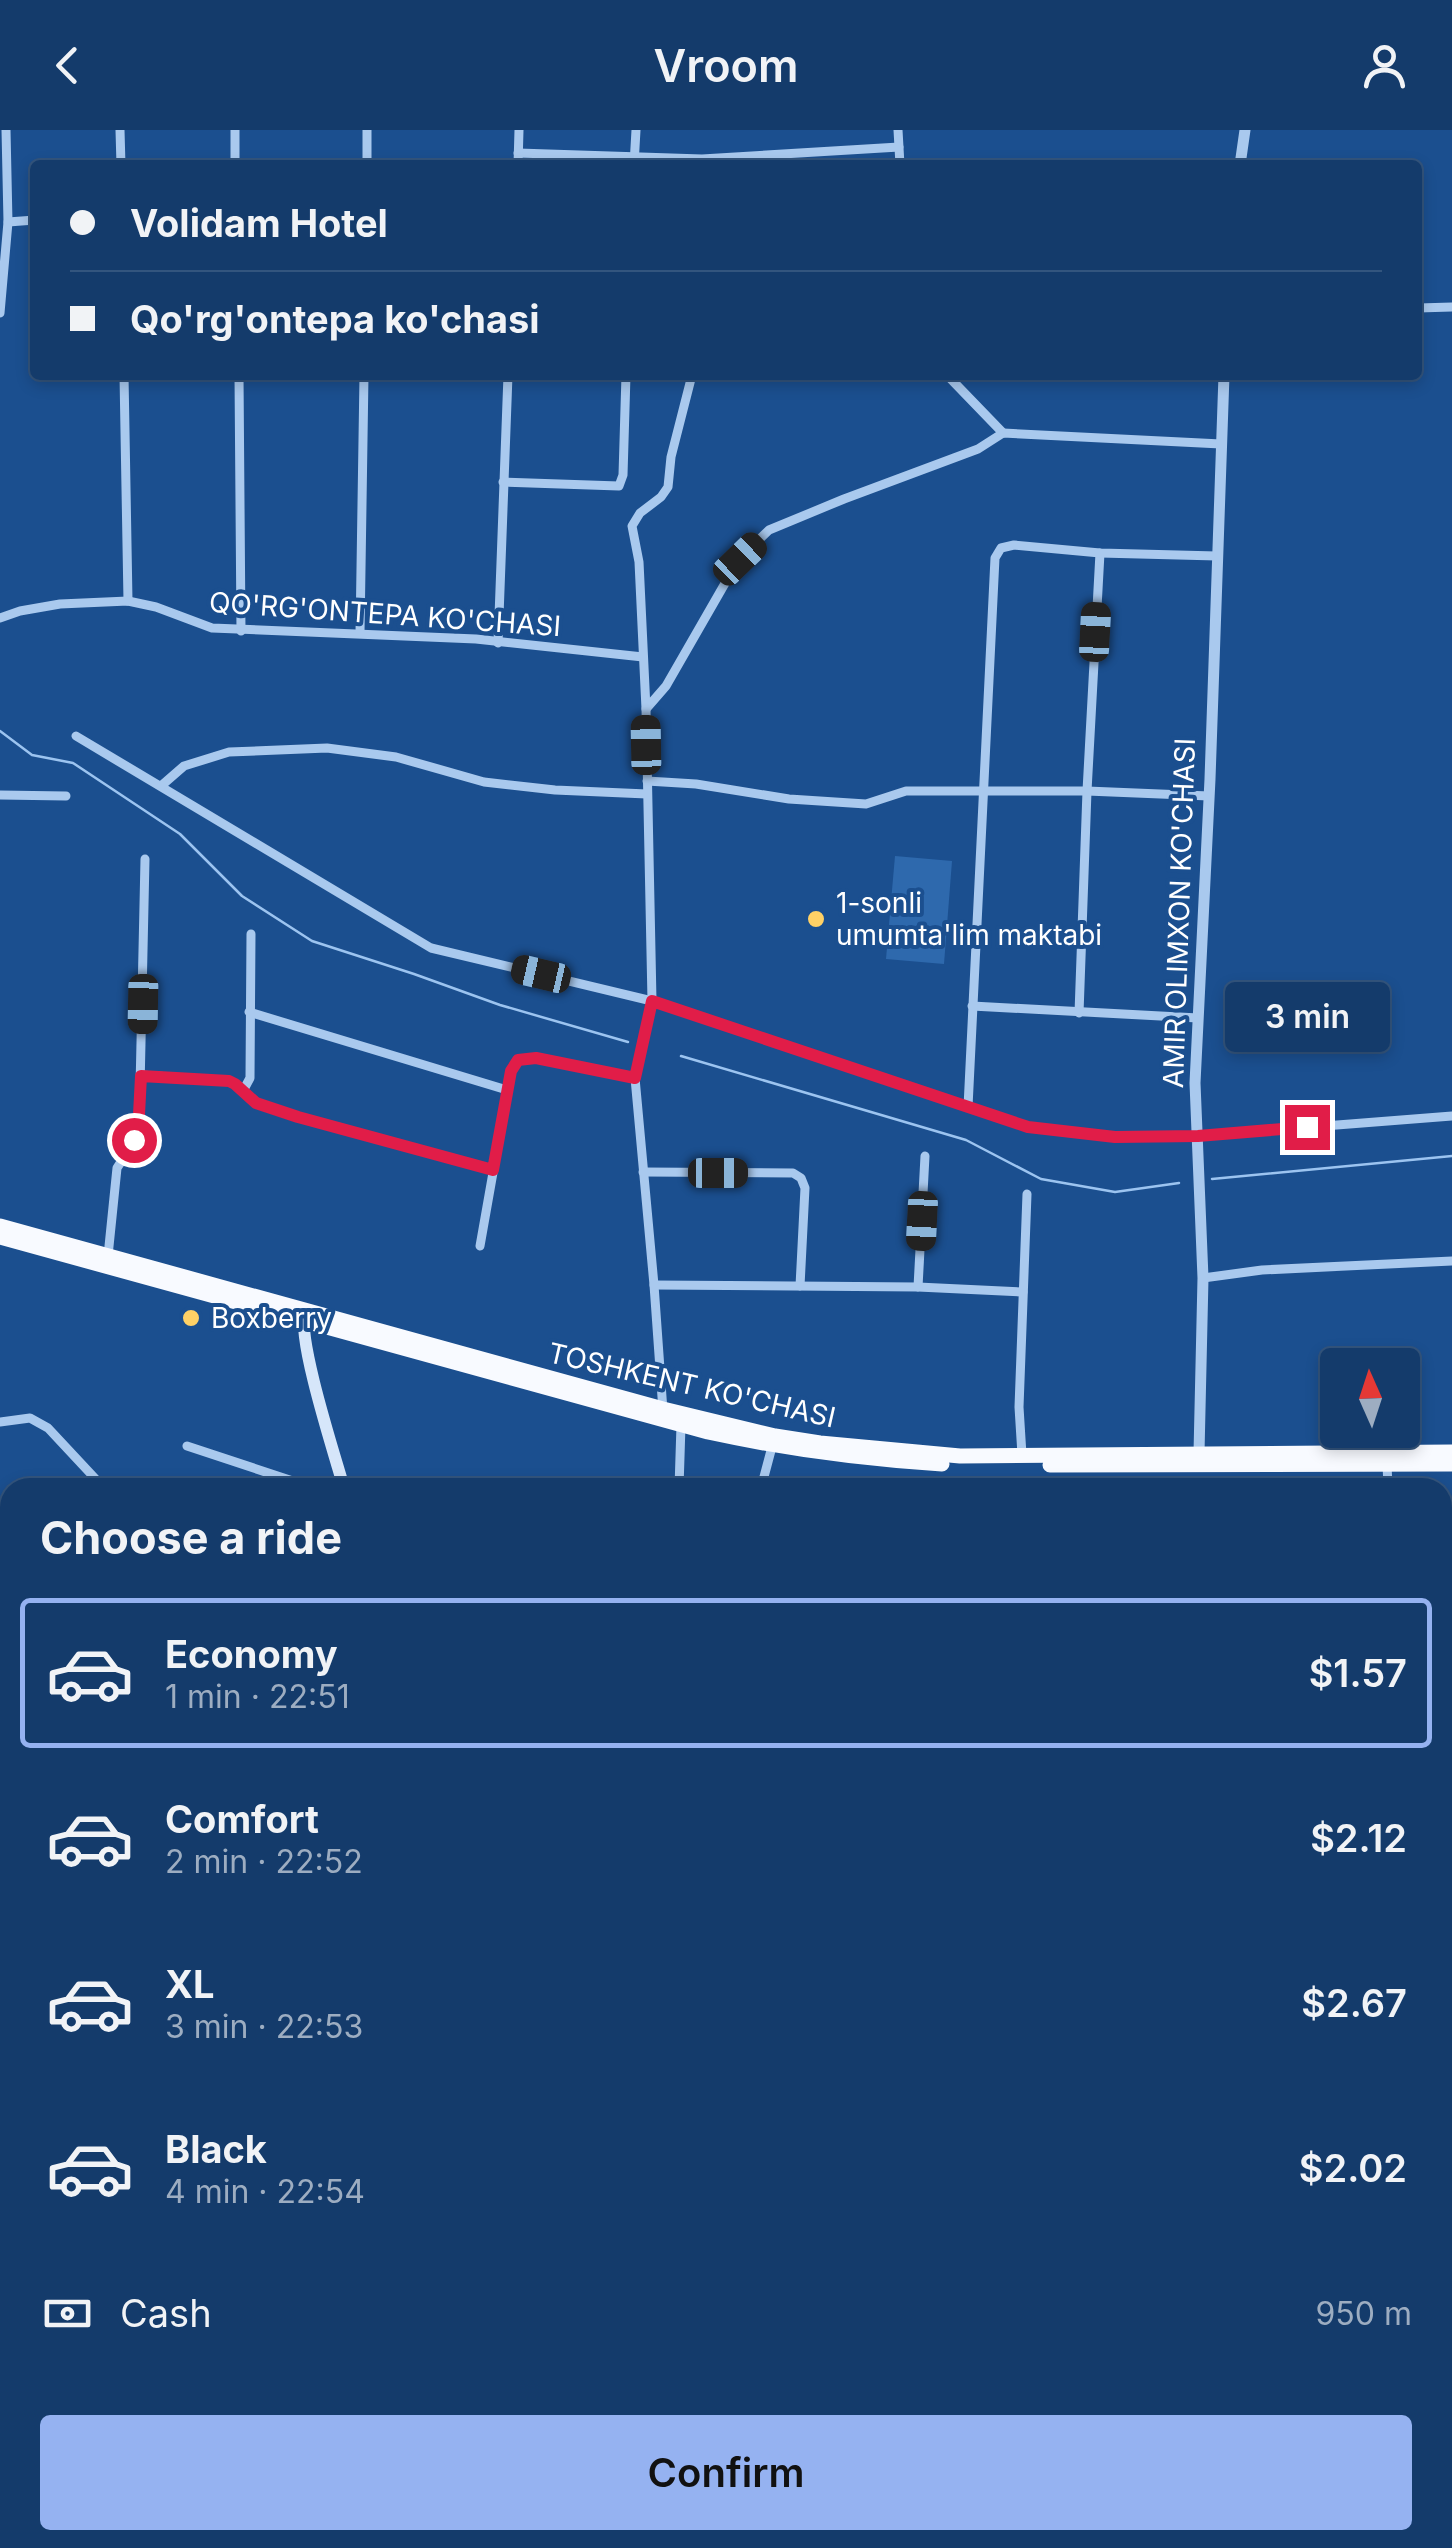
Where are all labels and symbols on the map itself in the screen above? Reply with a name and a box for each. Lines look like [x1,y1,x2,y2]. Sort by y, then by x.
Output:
car [708,527,772,591]
street label: QO'RG'ONTEPA KO'CHASI [208,585,562,643]
car [1078,601,1112,663]
car [630,715,662,775]
street label: AMIR OLIMXON KO'CHASI [1156,737,1202,1089]
place label: 1-sonli umumta'lim maktabi [836,886,1102,952]
marker: 1-sonli umumta'lim maktabi [805,908,827,930]
car [508,953,574,995]
car [127,974,159,1034]
callout: 3 min [1224,982,1390,1052]
route end [1285,1105,1330,1150]
route start [112,1118,157,1163]
car [688,1158,748,1188]
car [905,1190,939,1252]
place label: Boxberry [211,1301,332,1335]
marker: Boxberry [180,1307,202,1329]
street label: TOSHKENT KO'CHASI [545,1335,839,1435]
north arrow [1320,1348,1420,1448]

